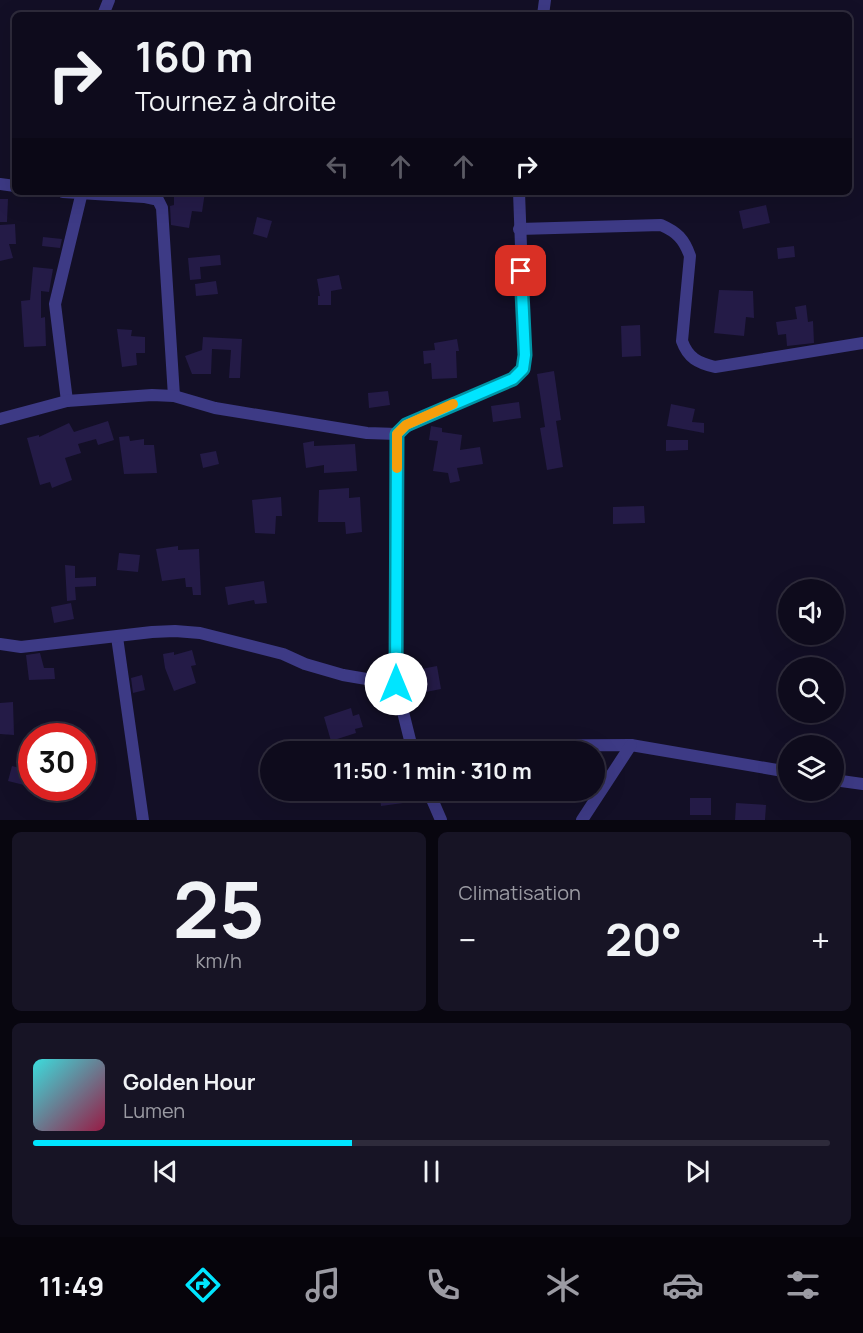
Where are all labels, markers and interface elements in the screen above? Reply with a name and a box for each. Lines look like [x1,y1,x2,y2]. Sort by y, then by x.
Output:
text: 160 m [135,27,253,85]
icon: right [36,36,114,114]
text: Tournez à droite [135,82,336,119]
icon: left [321,150,354,183]
icon: ahead [384,150,417,183]
icon: ahead [447,150,480,183]
icon: right [510,150,543,183]
pin [495,245,546,296]
icon: arrive [504,254,537,287]
map controls [778,579,844,801]
button: sound [778,579,844,645]
position arrow [364,652,428,716]
button: search [778,657,844,723]
speed limit sign: 30 [18,723,96,801]
button: layers [778,735,844,801]
text: 11:50 · 1 min · 310 m [333,756,532,786]
text: 25 [173,855,265,961]
text: Climatisation [459,879,581,906]
text: 20° [605,908,682,970]
text: − [459,917,476,962]
text: + [811,917,830,962]
text: km/h [195,947,242,974]
text: Golden Hour [123,1067,256,1097]
text: Lumen [123,1097,185,1124]
icon: previous [149,1155,182,1188]
icon: pause [415,1155,448,1188]
icon: next [681,1155,714,1188]
icon: directions [182,1264,224,1306]
icon: music [302,1264,344,1306]
icon: phone [422,1264,464,1306]
icon: climate [542,1264,584,1306]
icon: car [662,1264,704,1306]
icon: filters [782,1264,824,1306]
text: 11:49 [39,1267,104,1304]

